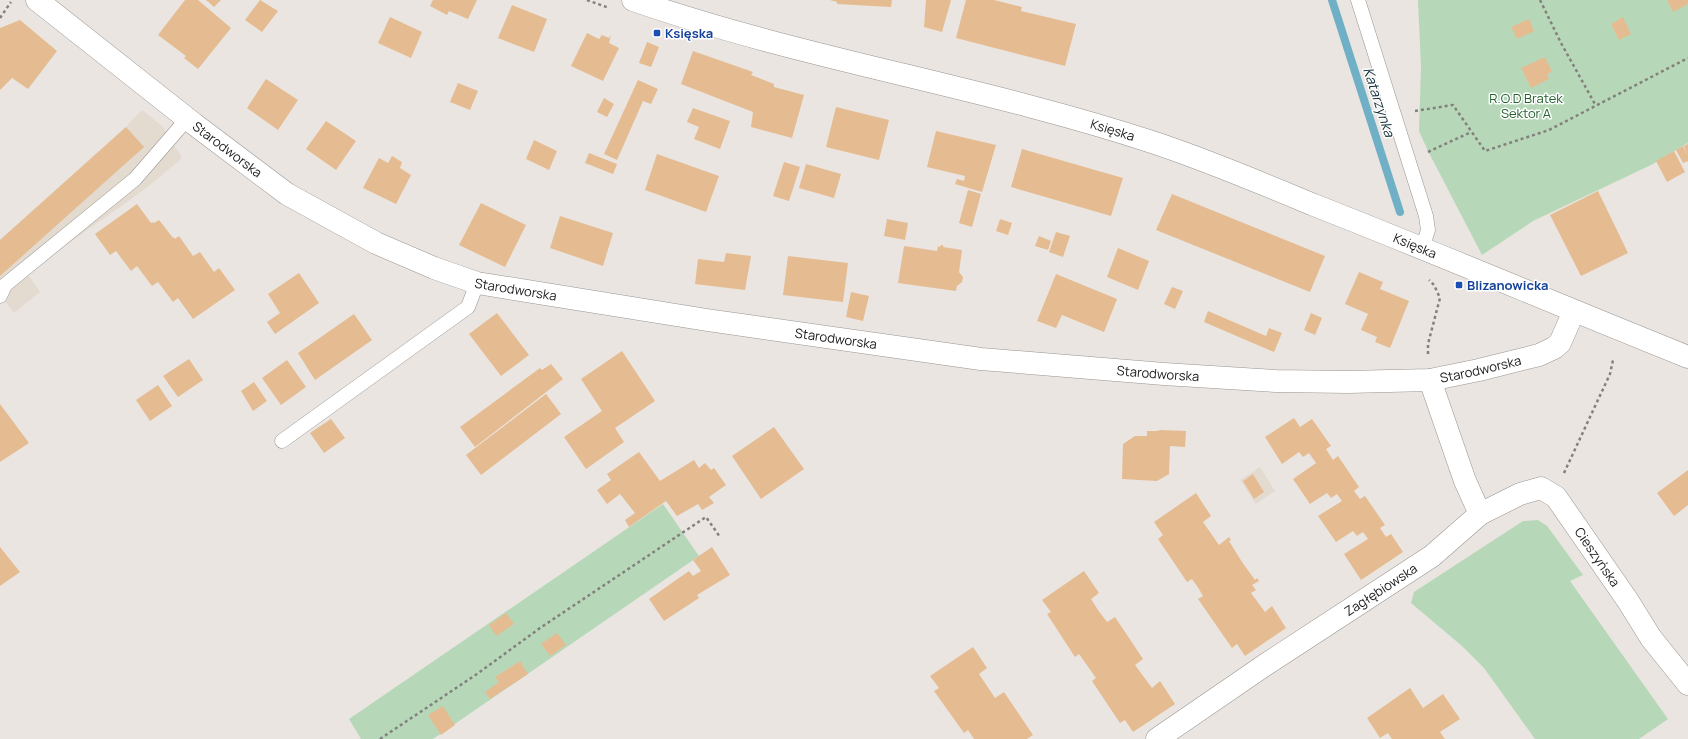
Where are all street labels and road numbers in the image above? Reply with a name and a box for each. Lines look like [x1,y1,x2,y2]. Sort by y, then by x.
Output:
street label: Księska [1088,114,1137,145]
street label: Starodworska [189,117,266,181]
street label: Księska [1391,229,1440,262]
street label: Starodworska [473,274,558,305]
street label: Starodworska [794,324,878,353]
street label: Starodworska [1438,351,1523,387]
street label: Starodworska [1116,361,1200,385]
street label: Cieszyńska [1571,524,1624,590]
street label: Zagłębiowska [1341,559,1421,620]

